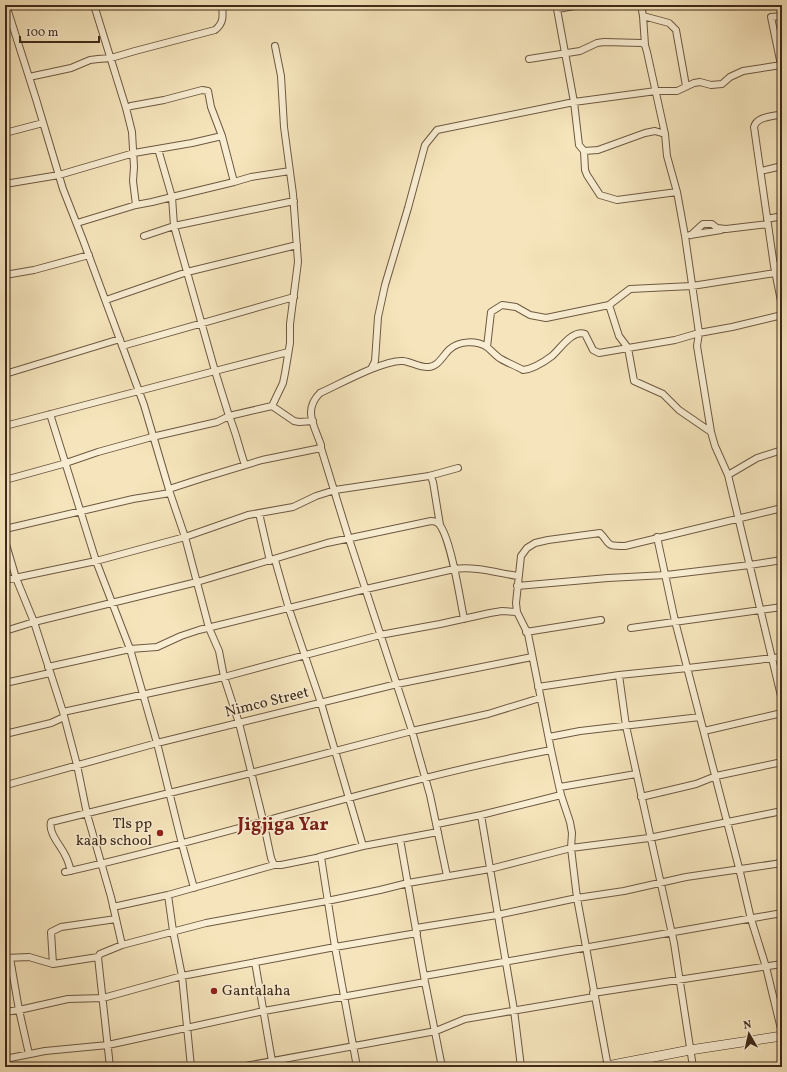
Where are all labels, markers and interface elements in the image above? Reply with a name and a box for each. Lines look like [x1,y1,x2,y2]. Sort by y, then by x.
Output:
scale bar [20,18,99,44]
text: 100 m [26,25,59,41]
street label: Nimco Street [223,682,311,724]
district label: Jigjiga Yar [236,812,329,838]
place label: Tls pp kaab school [76,814,152,852]
marker: Tls pp kaab school [155,828,165,838]
place label: Gantalaha [222,981,291,1002]
marker: Gantalaha [209,986,219,996]
north arrow [729,1014,769,1054]
text: N [743,1018,753,1034]

